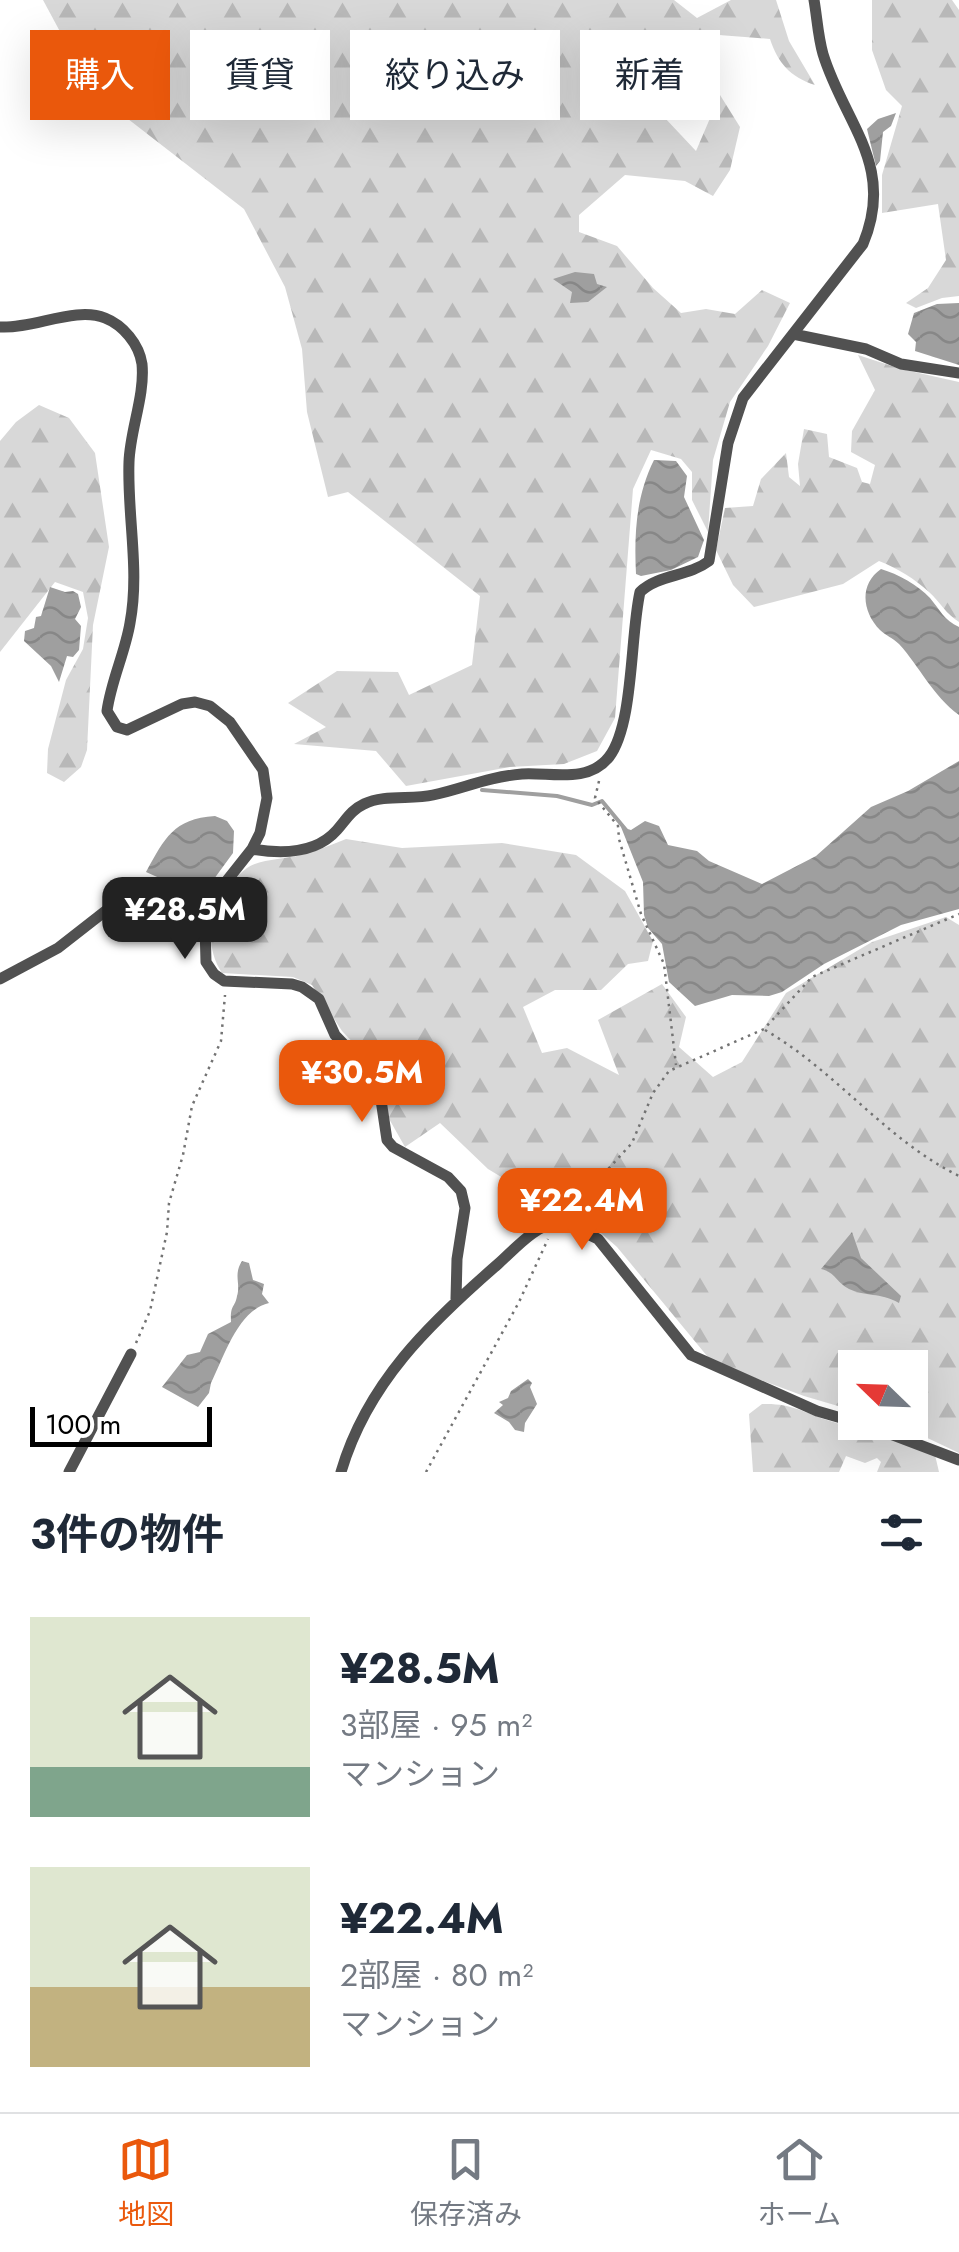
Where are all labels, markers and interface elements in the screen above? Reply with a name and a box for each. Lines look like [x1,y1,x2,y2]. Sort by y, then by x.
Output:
chip: 購入 [30,30,170,120]
chip: 賃貸 [190,30,330,120]
chip: 絞り込み [350,30,560,120]
chip: 新着 [580,30,720,120]
pin: ¥28.5M [104,877,266,962]
text: ¥28.5M [124,886,246,932]
pin: ¥30.5M [281,1040,443,1125]
text: ¥30.5M [301,1049,423,1095]
pin: ¥22.4M [501,1168,663,1253]
text: ¥22.4M [520,1177,644,1223]
north arrow [838,1350,928,1440]
map controls [838,1350,928,1440]
scale bar [30,1402,212,1446]
text: 100 m [45,1404,121,1445]
text: 3件の物件 [30,1504,224,1565]
icon: filters [874,1505,929,1560]
text: ¥28.5M [340,1638,499,1699]
icon: home [110,1657,230,1777]
text: 3部屋 · 95 m² [340,1702,532,1748]
text: マンション [340,1751,500,1797]
text: ¥22.4M [340,1888,503,1949]
icon: home [110,1907,230,2027]
text: 2部屋 · 80 m² [340,1952,533,1998]
text: マンション [340,2001,500,2047]
tab: 地図 [118,2132,174,2235]
tab: 保存済み [410,2132,522,2235]
tab: ホーム [758,2132,841,2235]

